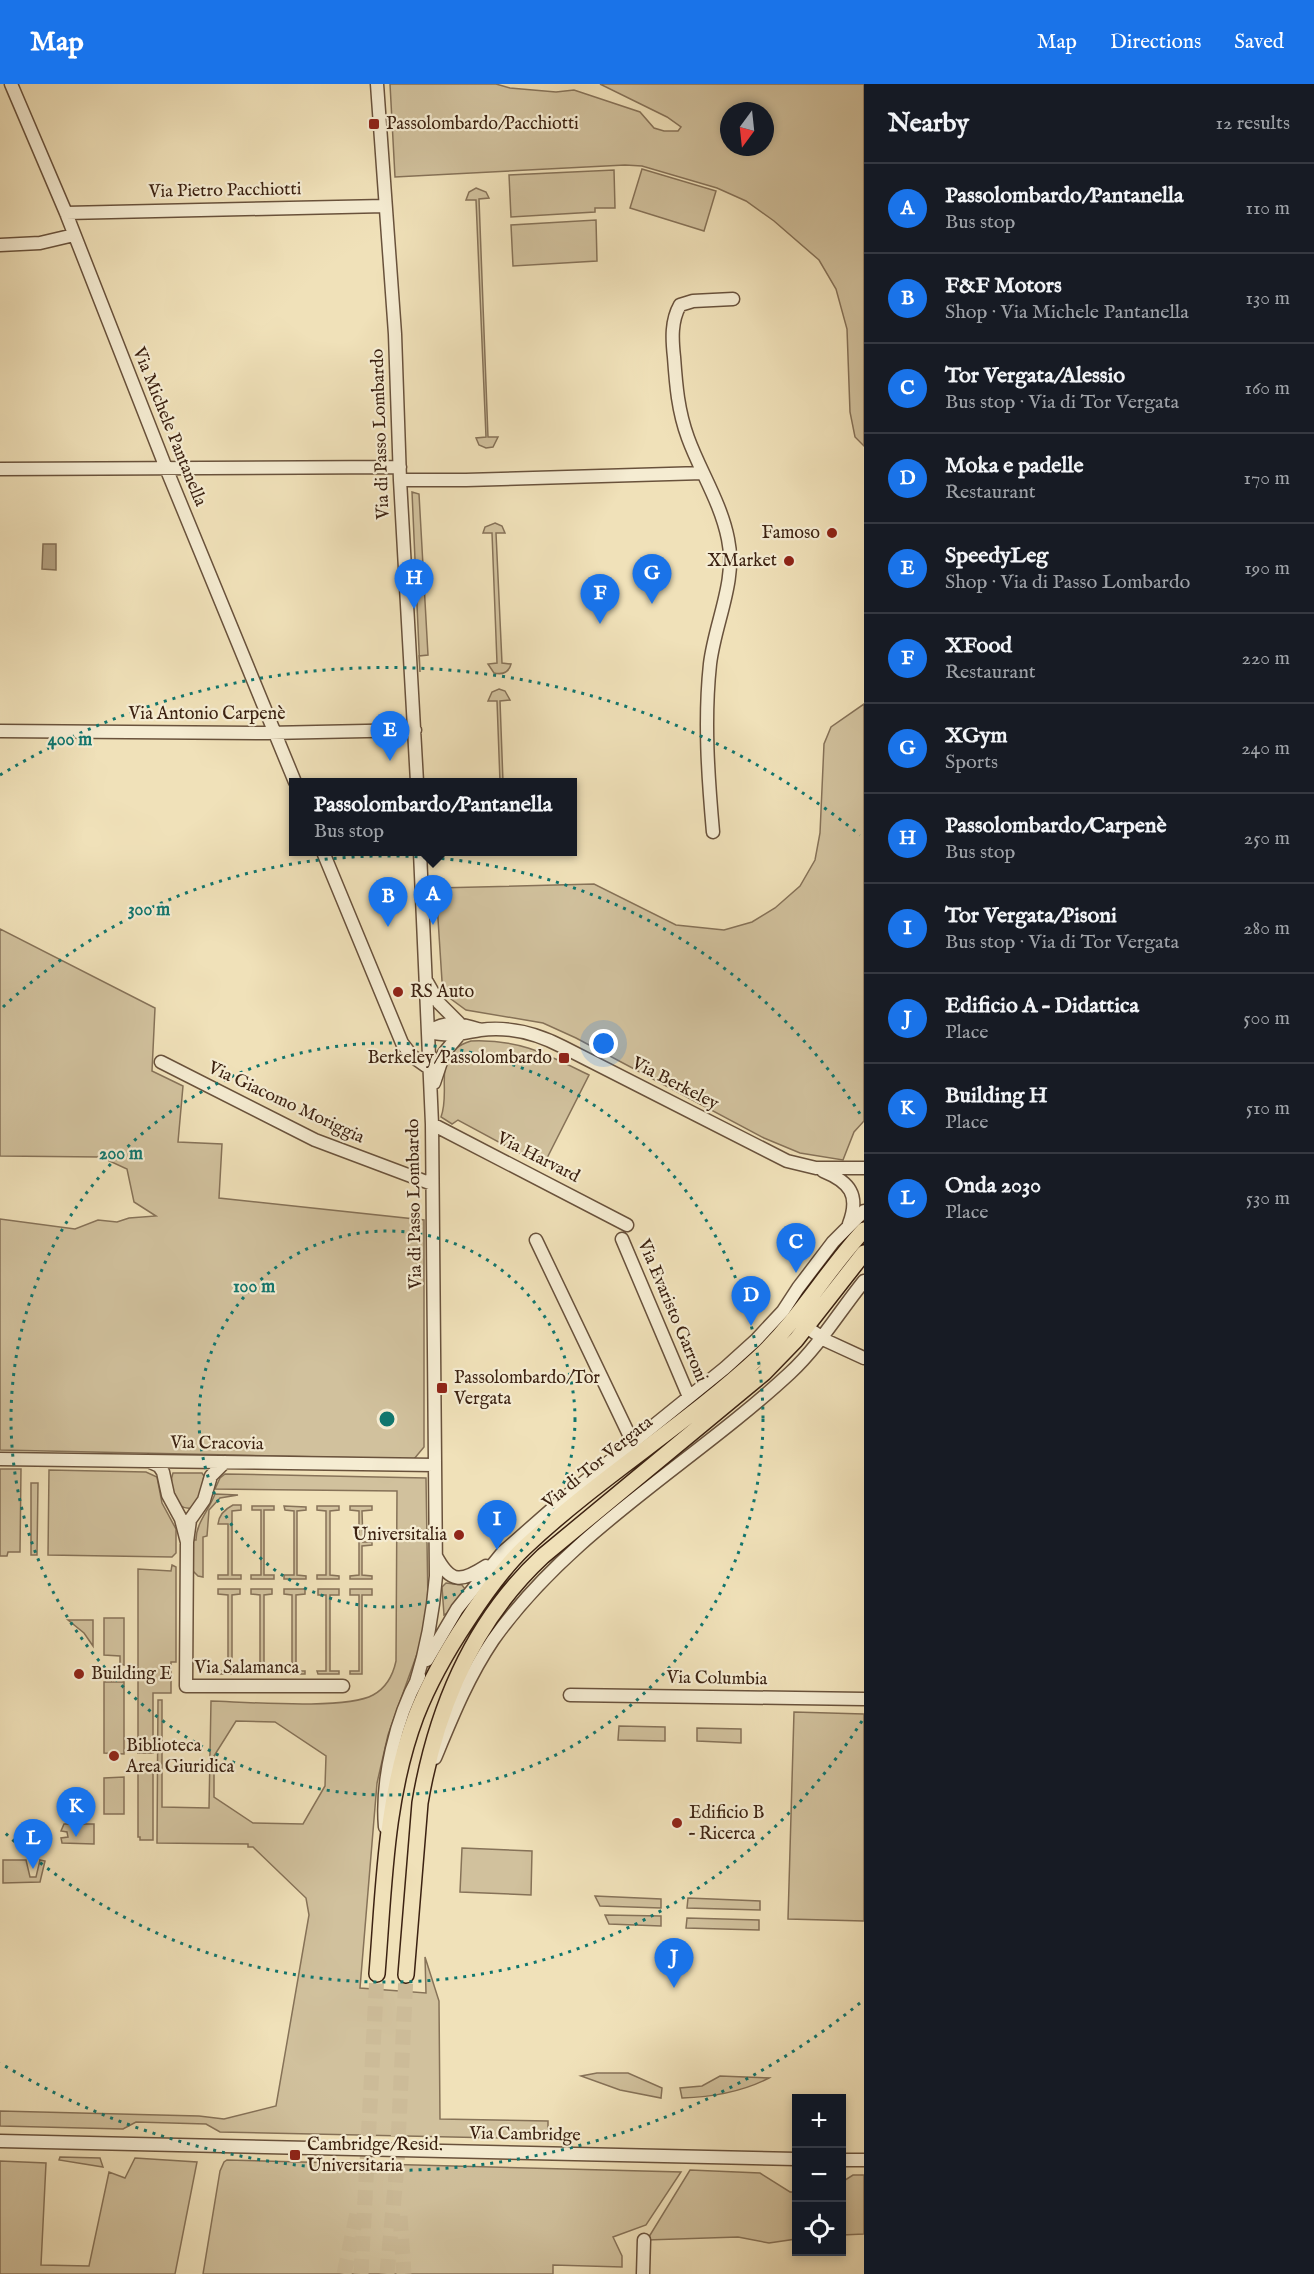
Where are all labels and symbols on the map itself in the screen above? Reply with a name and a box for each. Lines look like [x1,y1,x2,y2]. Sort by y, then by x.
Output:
north arrow [720,102,774,156]
place label: Passolombardo/Pacchiotti [386,113,579,136]
marker: Passolombardo/Pacchiotti [367,117,381,131]
street label: Via Pietro Pacchiotti [147,178,302,204]
street label: Via Michele Pantanella [126,343,212,510]
street label: Via di Passo Lombardo [367,348,396,521]
place label: Famoso [761,522,820,545]
marker: Famoso [825,526,839,540]
place label: XMarket [707,550,777,573]
pin: G [632,554,672,604]
marker: XMarket [782,554,796,568]
pin: H [394,560,434,609]
pin: F [580,574,620,624]
street label: Via Antonio Carpenè [128,703,285,726]
pin: E [370,712,410,761]
text: 400 m [48,729,92,752]
pin: A [414,876,452,925]
pin: B [368,878,408,927]
text: 300 m [128,899,170,922]
place label: RS Auto [410,981,474,1004]
marker: RS Auto [391,985,405,999]
your location [589,1029,618,1058]
place label: Berkeley/Passolombardo [367,1047,552,1070]
marker: Berkeley/Passolombardo [557,1051,571,1065]
street label: Via Berkeley [627,1052,723,1116]
street label: Via Giacomo Moriggia [203,1056,368,1149]
street label: Via di Passo Lombardo [402,1118,428,1291]
street label: Via Harvard [492,1127,584,1189]
text: 200 m [99,1143,143,1166]
pin: C [776,1224,816,1273]
street label: Via Evaristo Garroni [631,1235,713,1386]
text: 100 m [233,1276,275,1299]
pin: D [732,1276,771,1326]
place label: Passolombardo/Tor Vergata [453,1367,600,1411]
marker: Passolombardo/Tor Vergata [435,1381,449,1395]
centre of rings [377,1409,397,1429]
street label: Via di Tor Vergata [537,1411,658,1515]
street label: Via Cracovia [169,1432,264,1456]
pin: I [478,1500,516,1550]
place label: Universitalia [353,1524,447,1547]
marker: Universitalia [452,1528,466,1542]
street label: Via Salamanca [194,1657,300,1680]
place label: Building E [91,1663,172,1686]
marker: Building E [72,1667,86,1681]
street label: Via Columbia [665,1667,768,1691]
place label: Biblioteca Area Giuridica [125,1735,235,1779]
marker: Biblioteca Area Giuridica [107,1749,121,1763]
pin: K [56,1788,96,1837]
place label: Edificio B – Ricerca [689,1802,764,1846]
marker: Edificio B – Ricerca [670,1816,684,1830]
pin: L [14,1820,52,1869]
pin: J [654,1938,694,1988]
street label: Via Cambridge [468,2123,581,2147]
place label: Cambridge/Resid. Universitaria [307,2134,443,2178]
marker: Cambridge/Resid. Universitaria [288,2148,302,2162]

